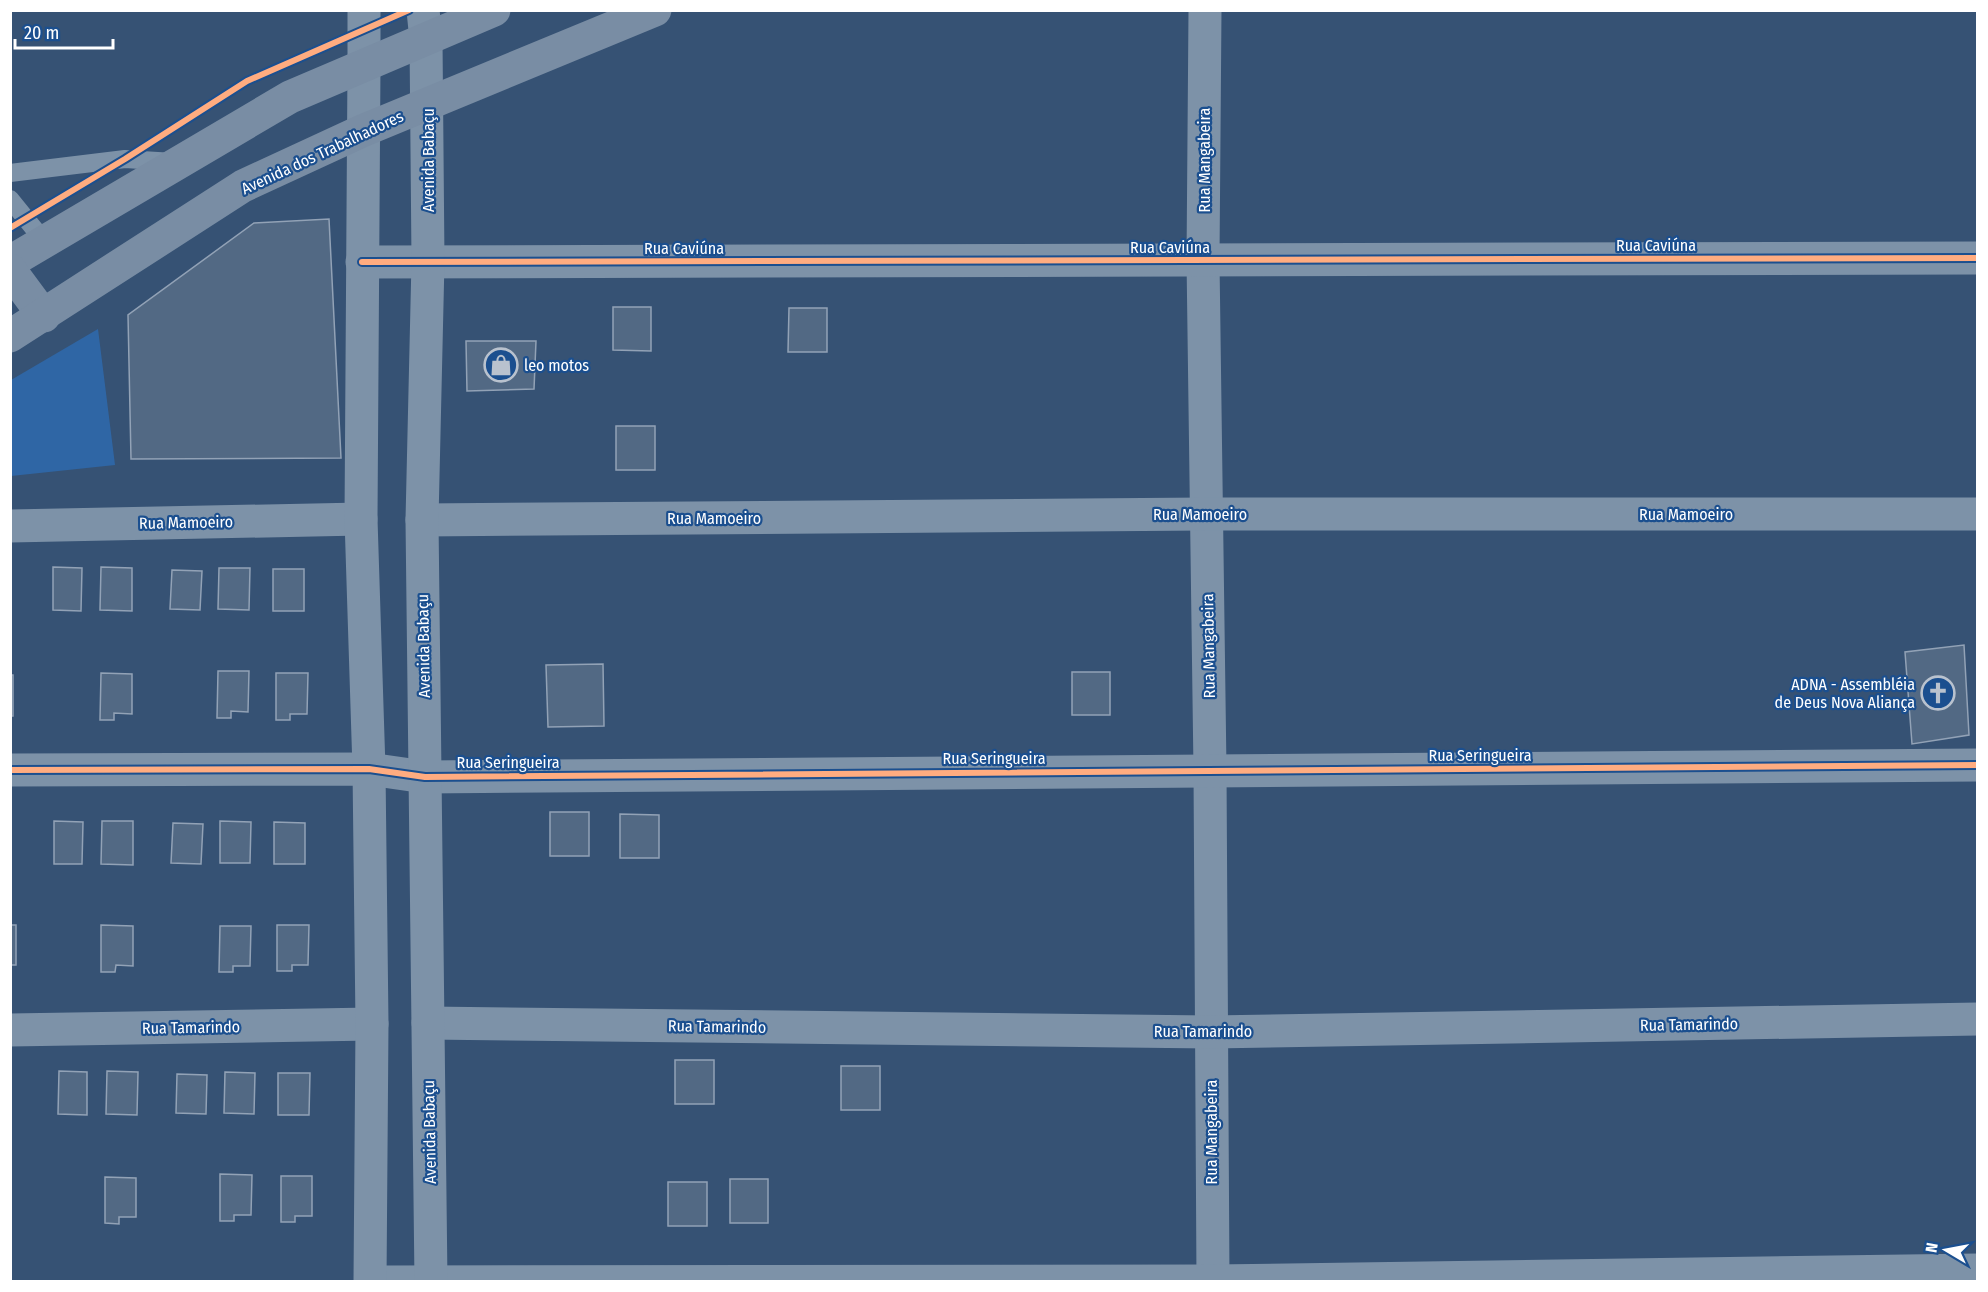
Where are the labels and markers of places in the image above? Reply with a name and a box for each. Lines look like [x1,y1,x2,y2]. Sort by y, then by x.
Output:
shop icon: leo motos [483,347,519,383]
place label: leo motos [524,356,589,375]
place label: ADNA - Assembléia de Deus Nova Aliança [1775,675,1915,712]
church icon: ADNA - Assembléia de Deus Nova Aliança [1920,675,1956,711]

